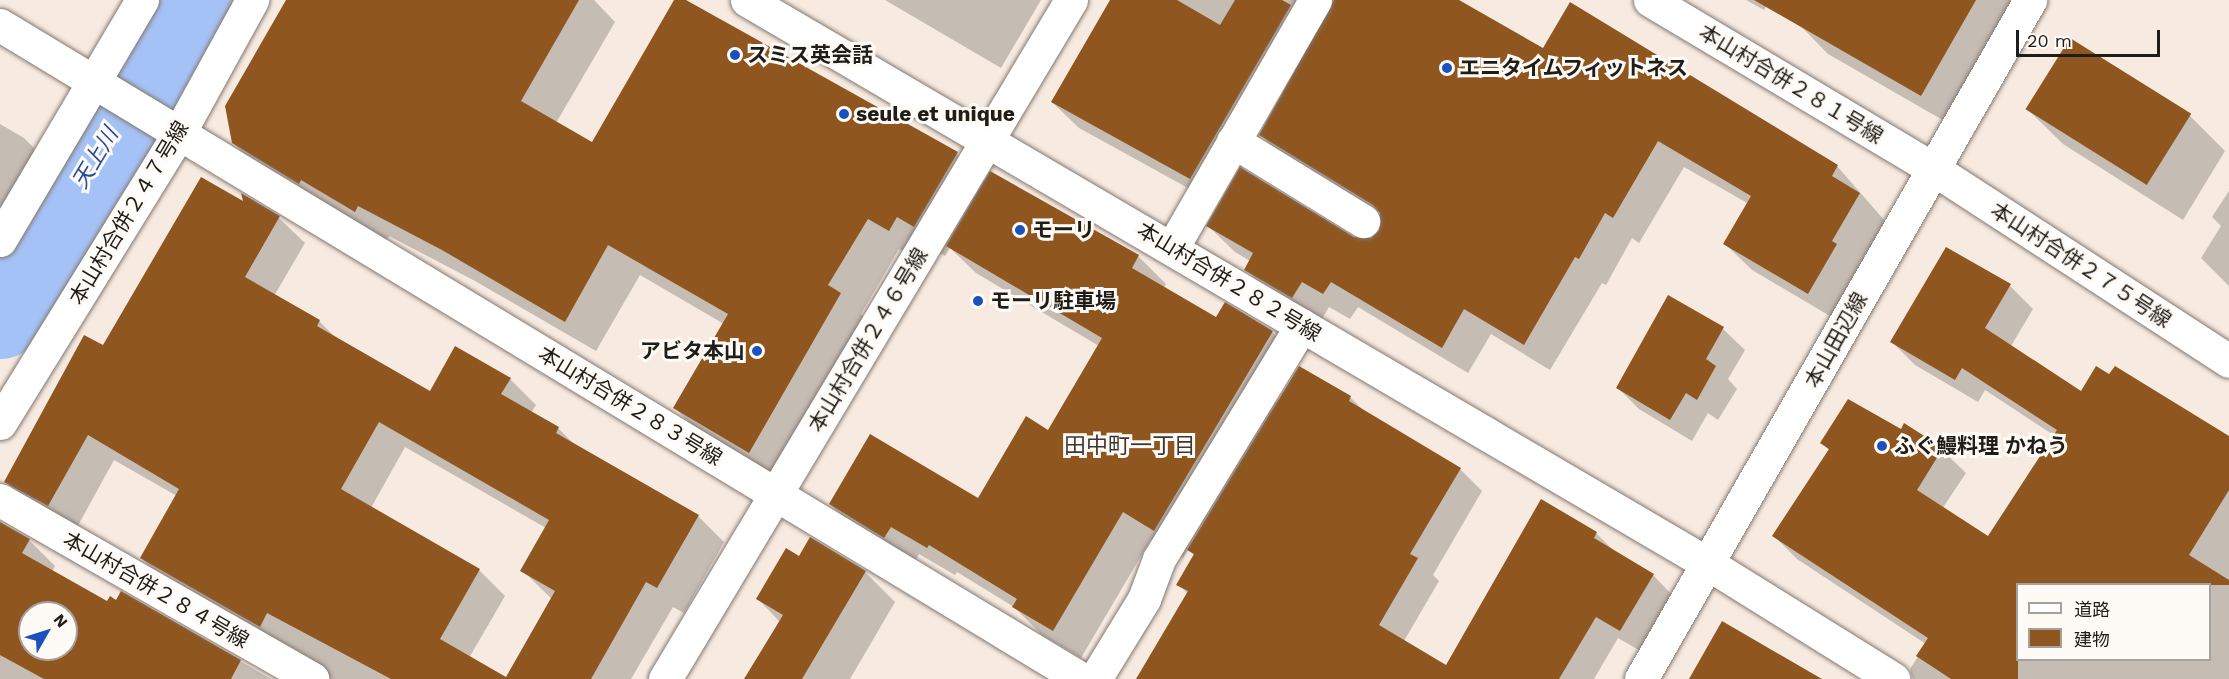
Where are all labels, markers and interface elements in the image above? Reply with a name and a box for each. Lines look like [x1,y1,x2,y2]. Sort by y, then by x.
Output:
scale bar [2019,18,2163,56]
street label: 本山村合併２８１号線 [1695,19,1887,149]
text: 20 m [2027,30,2072,51]
place label: スミス英会話 [747,42,873,68]
marker: スミス英会話 [728,48,742,62]
place label: エニタイムフィットネス [1459,55,1690,81]
marker: エニタイムフィットネス [1440,61,1454,75]
place label: seule et unique [856,101,1015,127]
marker: seule et unique [837,107,851,121]
street label: 本山村合併２４７号線 [64,117,194,309]
water label: 天上川 [67,123,123,193]
street label: 本山村合併２７５号線 [1986,197,2176,333]
place label: モーリ [1032,217,1095,243]
street label: 本山村合併２８２号線 [1133,217,1325,347]
marker: モーリ [1013,223,1027,237]
street label: 本山村合併２４６号線 [803,244,933,436]
place label: モーリ駐車場 [990,288,1116,314]
street label: 本山田辺線 [1800,288,1872,392]
marker: モーリ駐車場 [971,294,985,308]
place label: アビタ本山 [640,338,745,364]
street label: 本山村合併２８３号線 [534,341,726,471]
marker: アビタ本山 [750,344,764,358]
district label: 田中町一丁目 [1064,433,1196,459]
place label: ふぐ鰻料理 かねう [1894,433,2068,459]
marker: ふぐ鰻料理 かねう [1875,439,1889,453]
street label: 本山村合併２８４号線 [59,527,253,653]
legend [2016,583,2211,661]
text: 道路 [2074,599,2110,620]
north arrow [18,601,78,661]
text: N [50,610,72,631]
text: 建物 [2074,629,2110,650]

